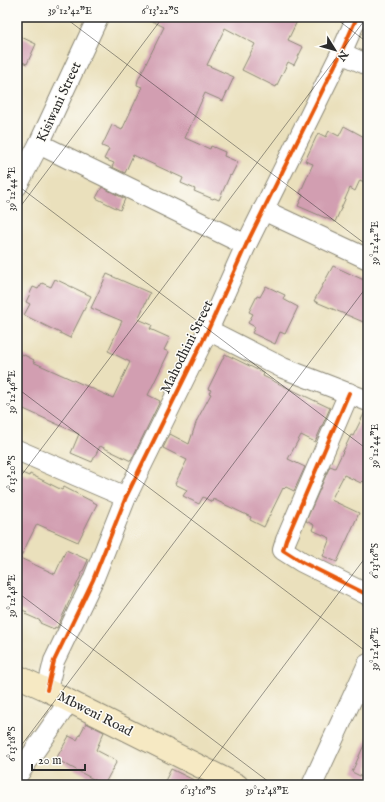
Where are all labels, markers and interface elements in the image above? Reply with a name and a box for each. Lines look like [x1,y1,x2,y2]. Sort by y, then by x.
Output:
text: 39°12'42"E [48,5,92,18]
text: 6°13'22"S [141,5,179,18]
north arrow [315,30,355,70]
text: N [333,47,351,64]
street label: Kisiwani Street [33,59,86,145]
text: 39°12'44"E [6,167,19,211]
text: 39°12'42"E [369,221,382,265]
street label: Mahodhini Street [157,297,217,397]
text: 39°12'46"E [6,370,19,414]
text: 39°12'44"E [369,424,382,468]
text: 6°13'20"S [6,455,19,493]
text: 6°13'16"S [369,543,382,579]
text: 39°12'48"E [6,574,19,618]
text: 39°12'46"E [369,627,382,671]
street label: Mbweni Road [54,687,136,741]
text: 6°13'18"S [6,726,19,762]
scale bar [32,746,85,772]
text: 20 m [38,753,61,768]
text: 6°13'16"S [180,785,216,798]
text: 39°12'48"E [245,785,289,798]

